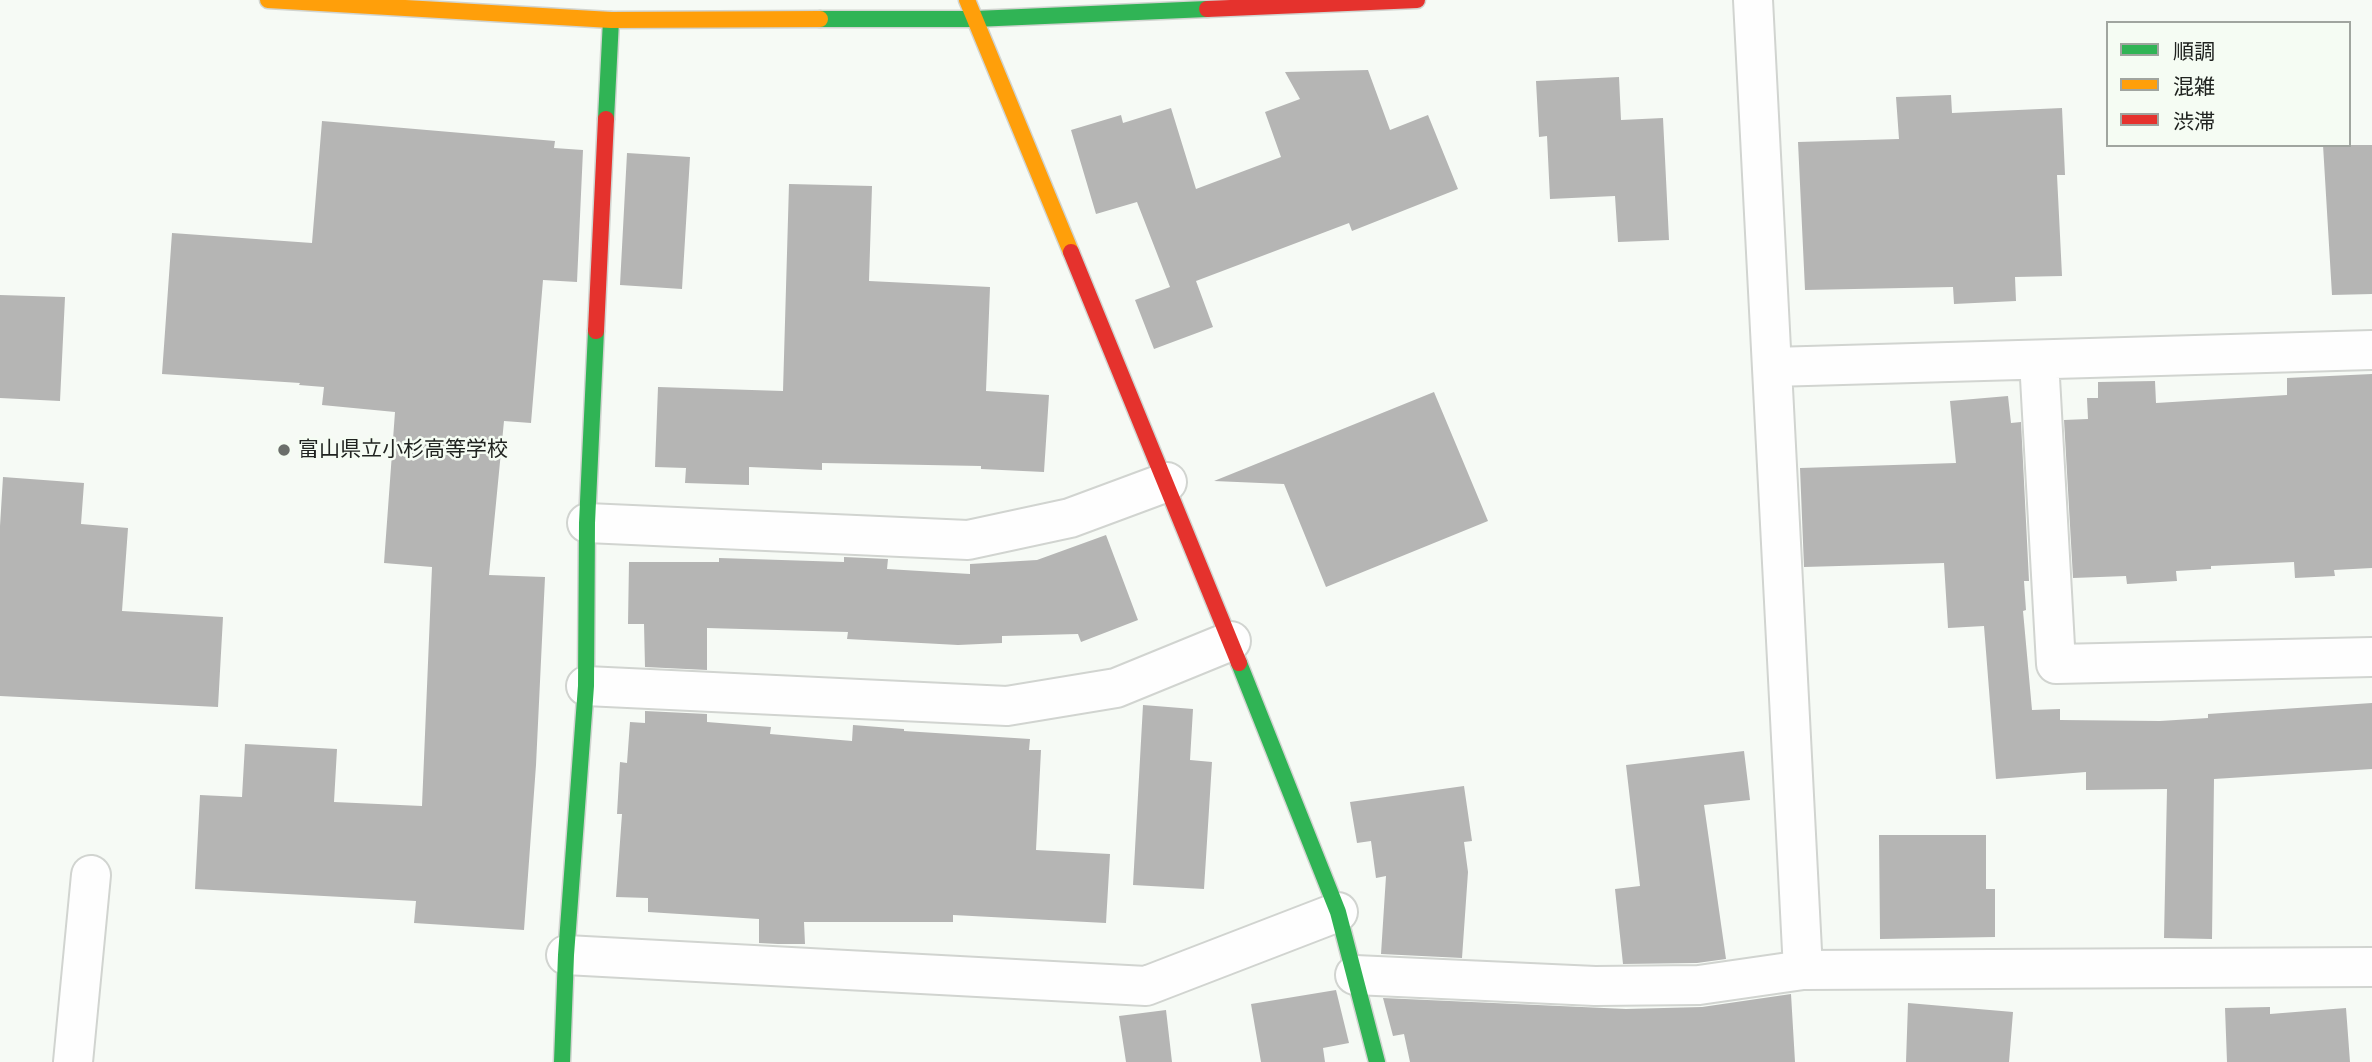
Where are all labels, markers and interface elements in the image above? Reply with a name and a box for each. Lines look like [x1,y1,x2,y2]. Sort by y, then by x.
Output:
legend [2106,21,2351,147]
text: 順調 [2173,38,2215,65]
text: 混雑 [2173,73,2215,100]
text: 渋滞 [2173,108,2215,135]
place label: 富山県立小杉高等学校 [298,437,508,463]
marker: 富山県立小杉高等学校 [276,442,292,458]

